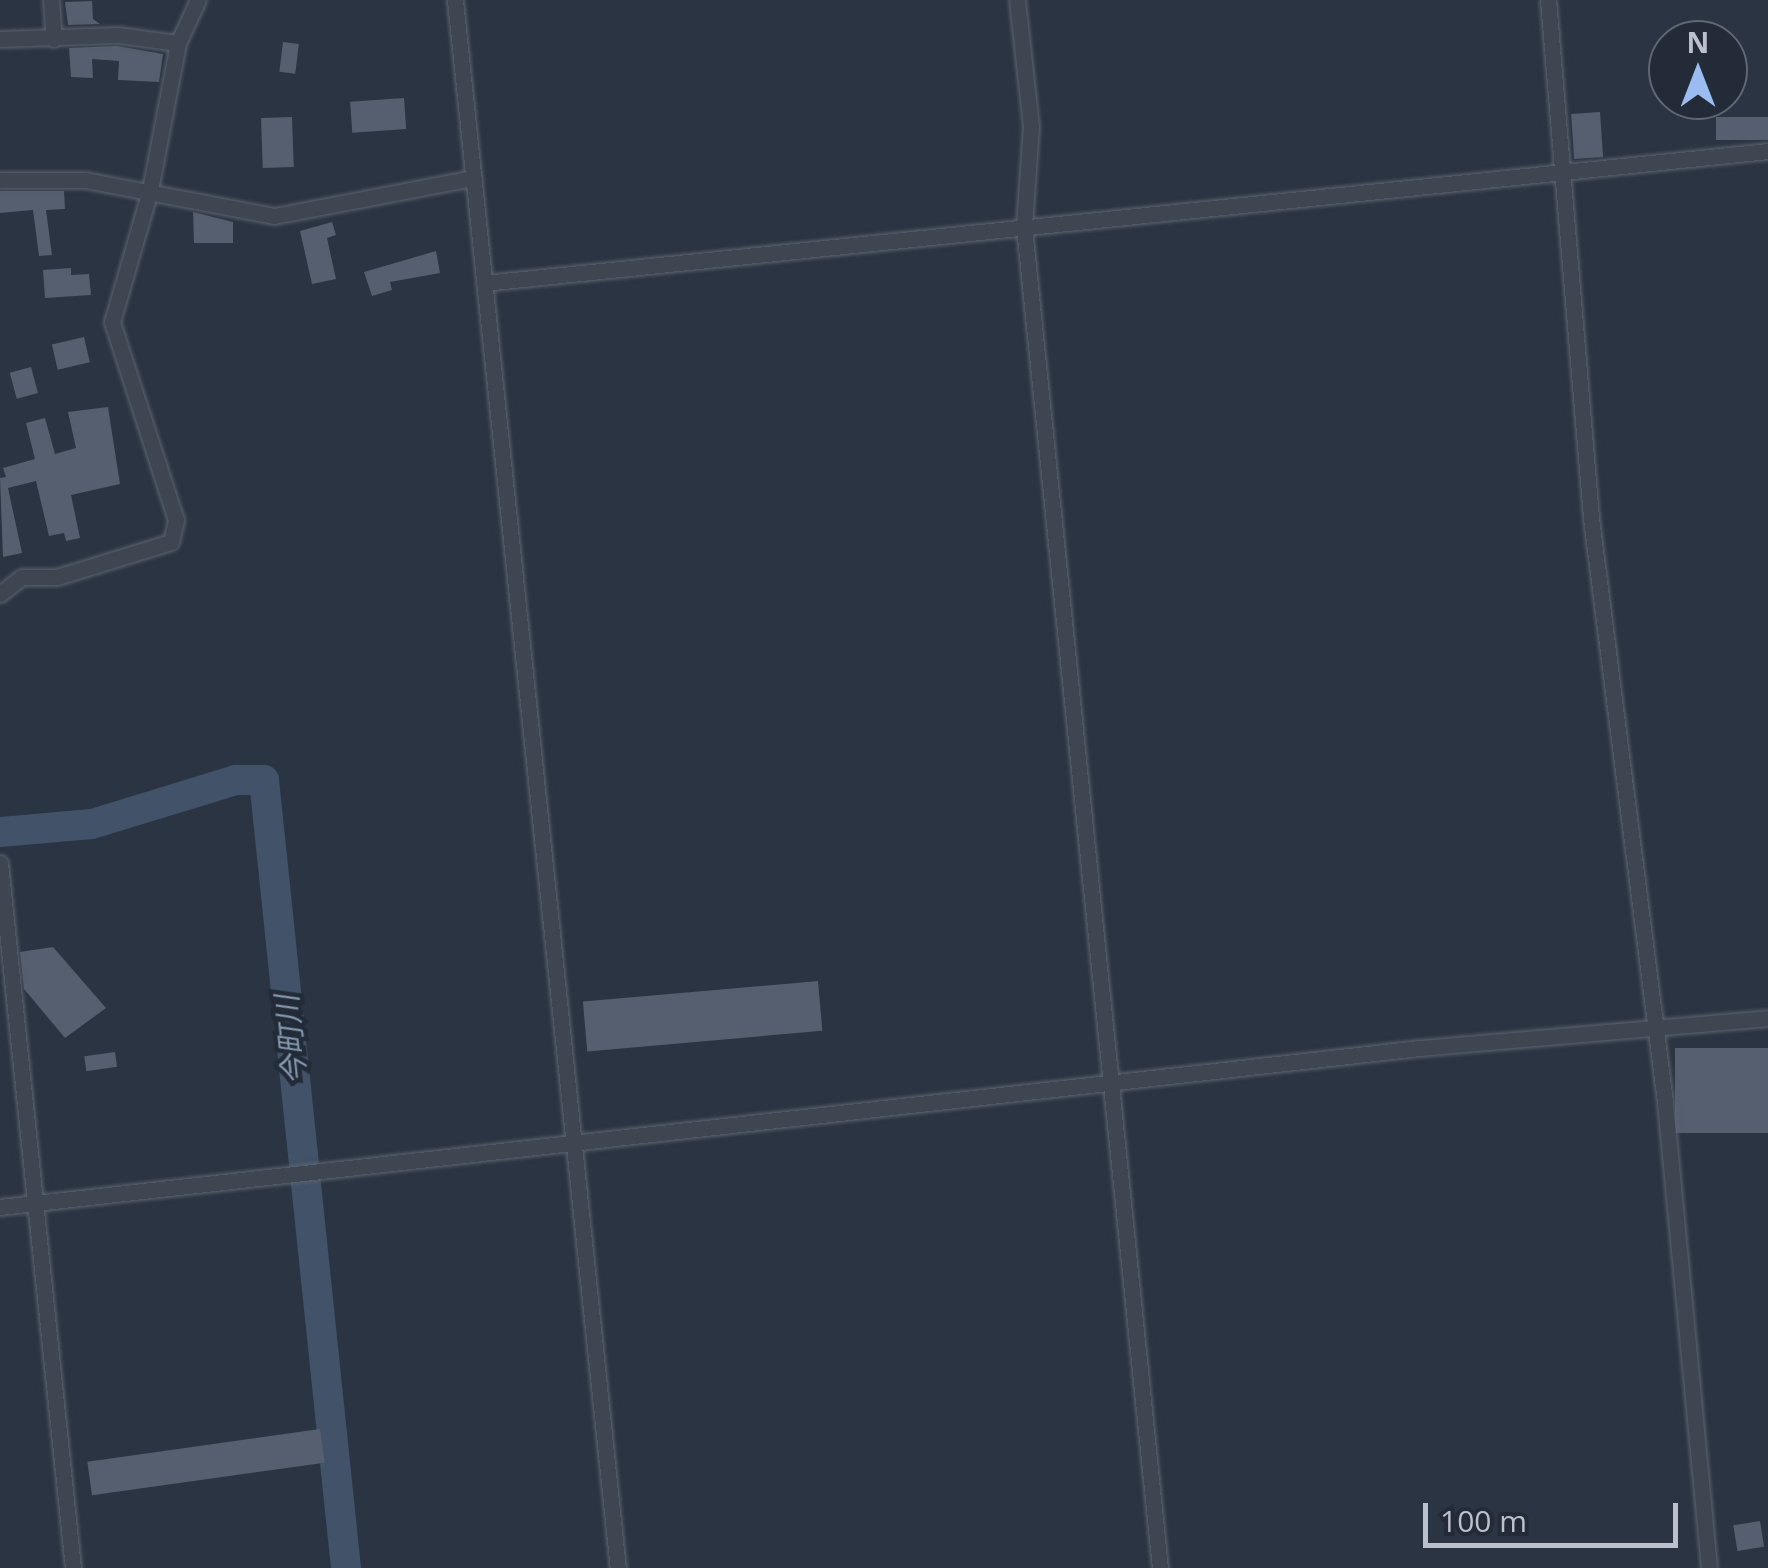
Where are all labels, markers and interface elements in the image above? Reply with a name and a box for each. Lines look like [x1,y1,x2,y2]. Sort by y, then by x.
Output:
north arrow [1648,20,1748,120]
text: N [1687,23,1709,61]
water label: 今町川 [268,993,314,1087]
scale bar [1428,1483,1683,1545]
text: 100 m [1440,1500,1527,1541]

